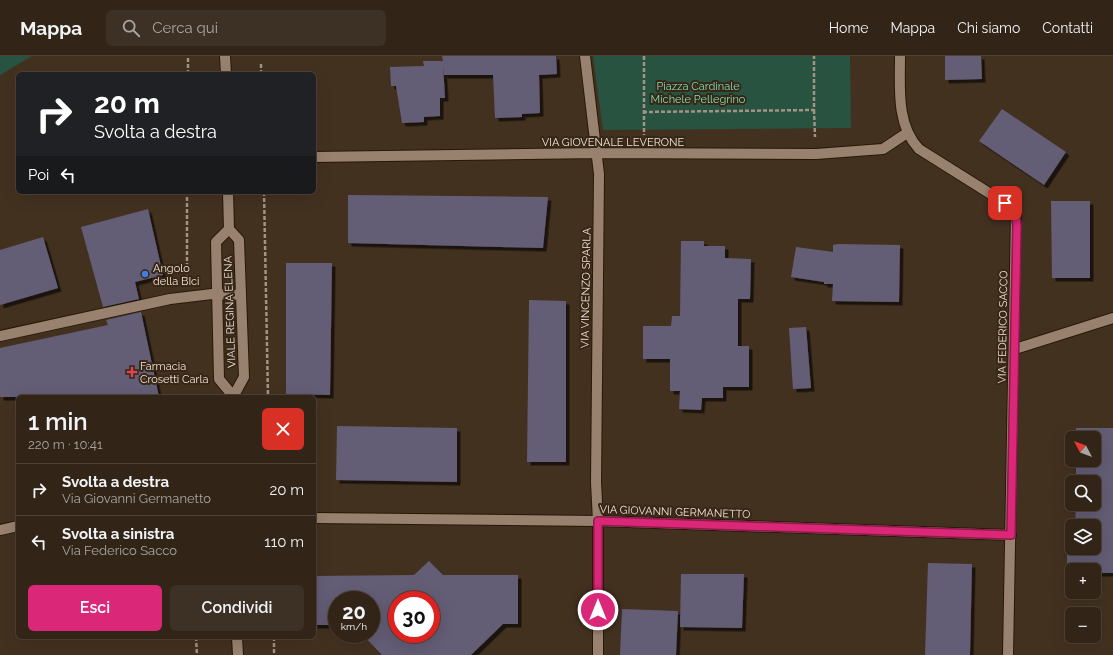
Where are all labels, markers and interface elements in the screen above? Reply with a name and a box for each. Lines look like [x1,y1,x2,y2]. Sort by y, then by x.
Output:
search box [106,10,386,46]
text: Mappa [20,17,82,39]
icon: search [120,17,142,39]
text: Cerca qui [152,19,218,37]
text: Home [829,20,868,36]
text: Mappa [890,20,935,36]
text: Chi siamo [957,20,1020,36]
text: Contatti [1042,20,1093,36]
park label: Piazza Cardinale Michele Pellegrino [651,80,746,106]
text: 20 m [94,87,160,120]
icon: right [28,88,80,140]
text: Svolta a destra [94,121,217,142]
street label: VIA GIOVENALE LEVERONE [542,136,685,149]
icon: left [57,164,79,186]
text: Poi [28,166,49,184]
pin [988,186,1022,220]
icon: arrive [994,192,1016,214]
street label: VIA VINCENZO SPARLA [578,227,594,348]
street label: VIALE REGINA ELENA [222,255,238,368]
place label: Angolo della BIci [153,262,199,288]
marker: Angolo della BIci [140,269,150,279]
street label: VIA FEDERICO SACCO [996,270,1010,384]
place label: Farmacia Crosetti Carla [140,360,208,386]
marker: Farmacia Crosetti Carla [127,367,137,377]
text: 1 min [28,407,88,436]
button: close [262,408,304,450]
north arrow [1065,431,1101,467]
map controls [1065,431,1101,643]
text: 220 m · 10:41 [28,437,102,452]
text: Svolta a destra [62,473,169,491]
button: search [1065,475,1101,511]
icon: right [28,479,50,501]
text: 20 m [269,481,304,499]
text: Via Giovanni Germanetto [62,491,211,506]
street label: VIA GIOVANNI GERMANETTO [599,503,751,521]
button: layers [1065,519,1101,555]
text: Svolta a sinistra [62,525,174,543]
icon: left [28,531,50,553]
text: 110 m [264,533,304,551]
text: Via Federico Sacco [62,543,177,558]
button: + [1065,563,1101,599]
button: Esci [28,585,162,631]
button: Condividi [170,585,304,631]
position arrow [577,589,619,631]
speed limit sign: 30 [388,591,440,643]
text: 20 [342,600,366,624]
button: − [1065,607,1101,643]
text: km/h [341,621,367,632]

